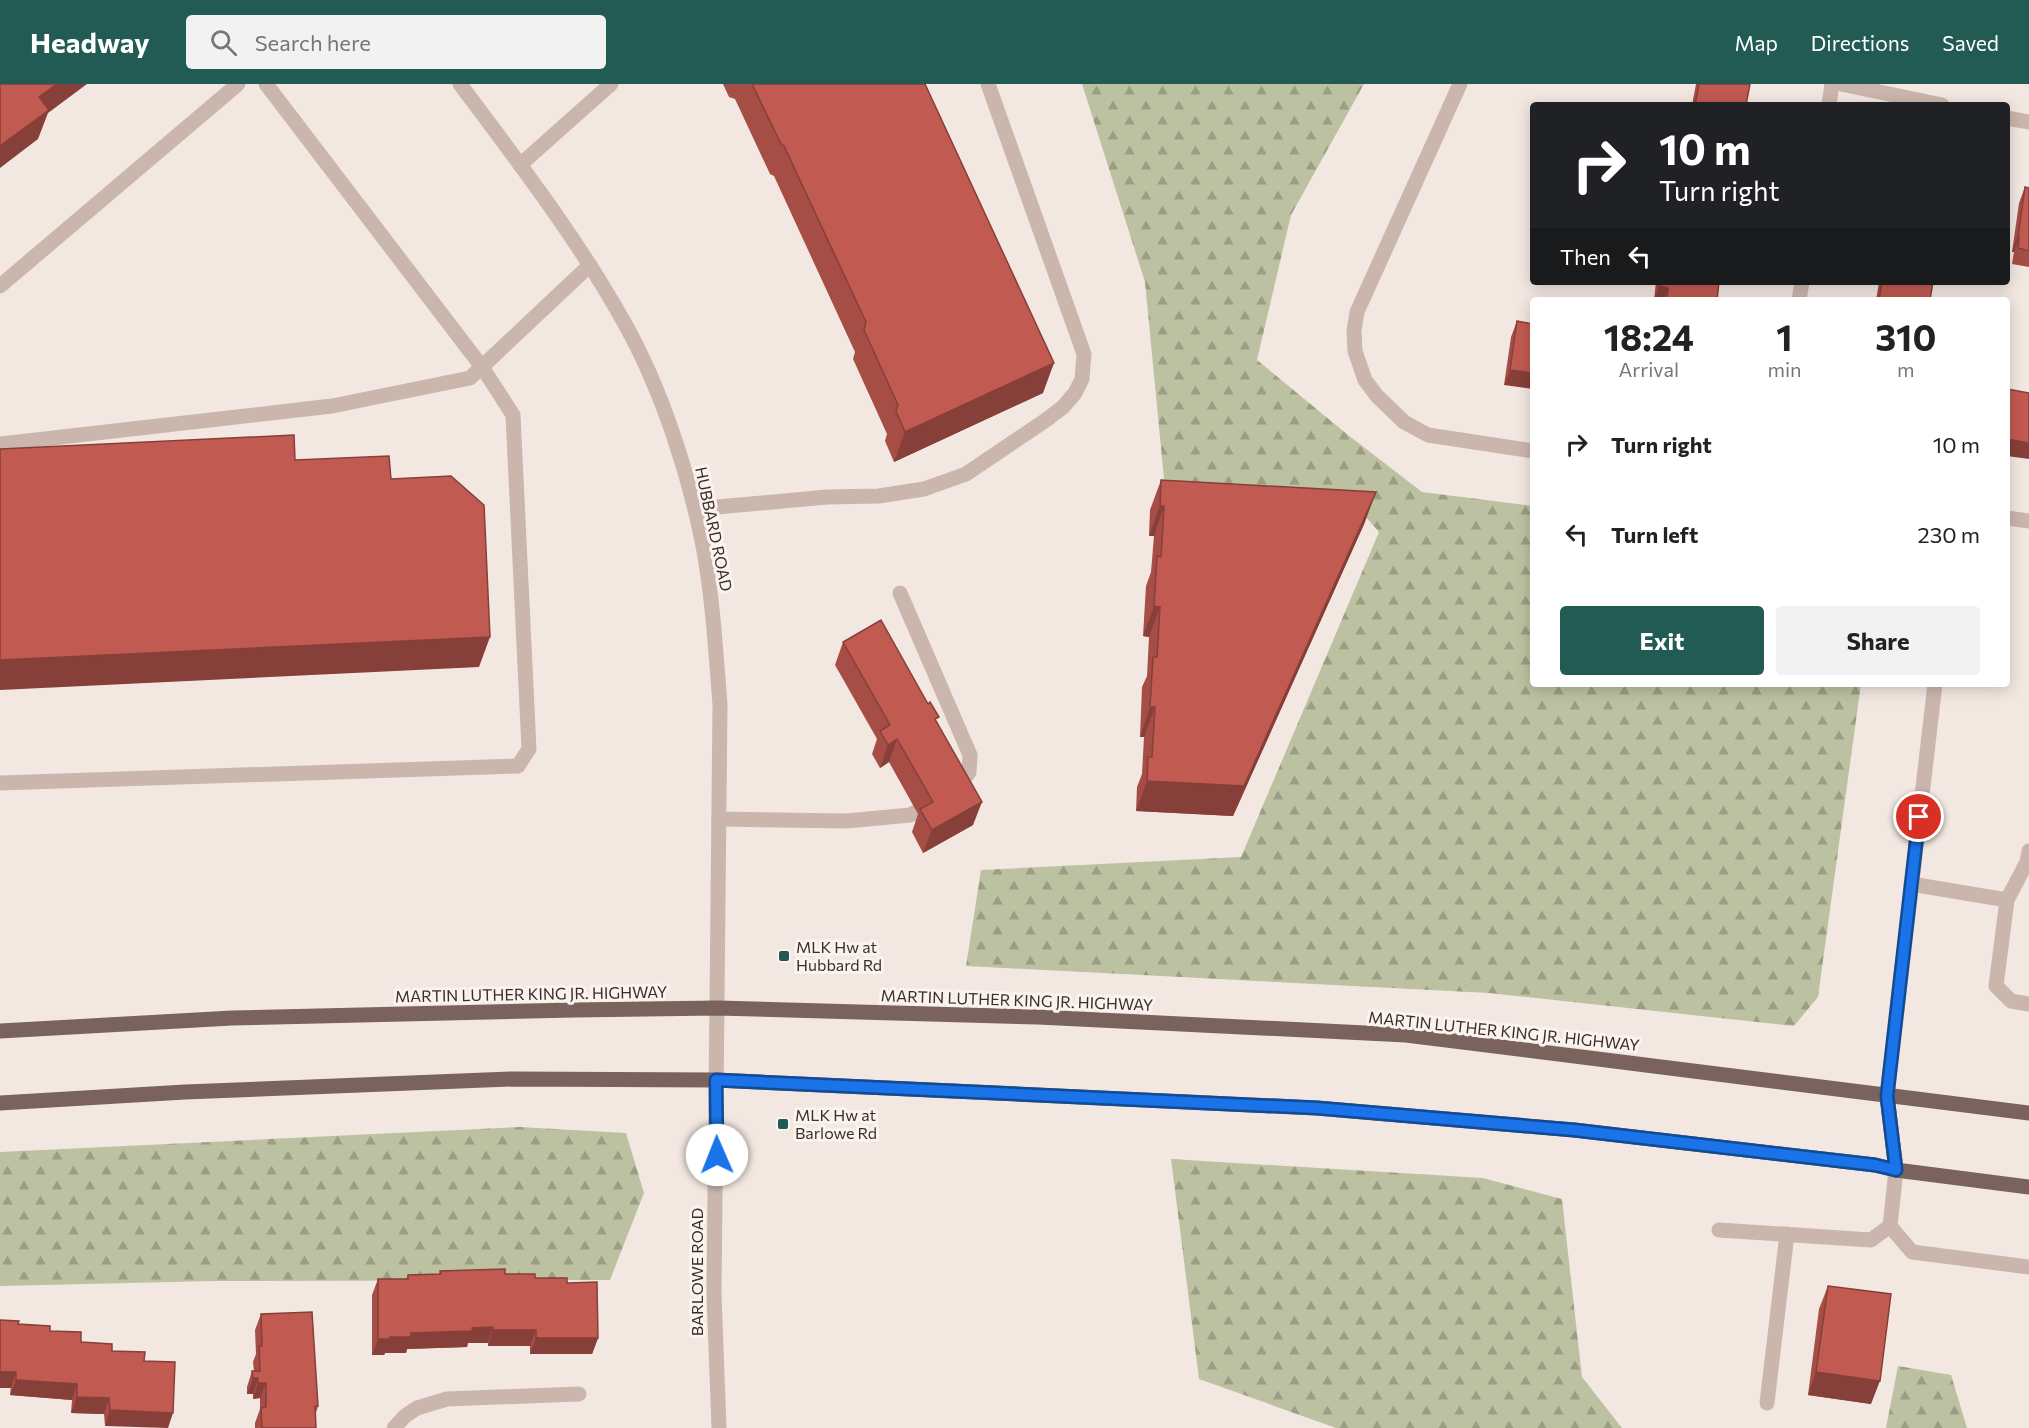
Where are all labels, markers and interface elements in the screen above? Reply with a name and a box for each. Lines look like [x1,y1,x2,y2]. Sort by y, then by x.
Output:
search box [186,15,606,69]
text: Headway [30,25,150,59]
icon: search [207,26,240,59]
text: Search here [255,29,371,56]
text: Map [1735,30,1778,55]
text: Directions [1811,30,1909,55]
text: Saved [1942,30,1999,55]
text: 10 m [1659,122,1751,174]
icon: right [1560,126,1638,204]
text: Turn right [1659,174,1779,207]
icon: left [1623,240,1656,273]
text: Then [1560,243,1611,270]
text: 18:24 [1604,314,1694,358]
text: 1 [1776,314,1793,358]
text: 310 [1875,314,1936,358]
text: Arrival [1618,357,1679,381]
text: min [1767,357,1802,381]
text: m [1897,357,1914,381]
icon: right [1560,428,1593,461]
text: Turn right [1611,431,1712,458]
text: 10 m [1933,431,1980,458]
street label: HUBBARD ROAD [692,465,737,593]
icon: left [1560,518,1593,551]
text: Turn left [1611,521,1698,548]
text: 230 m [1917,521,1980,548]
button: Exit [1560,606,1764,675]
button: Share [1776,606,1980,675]
pin [1893,791,1944,842]
icon: arrive [1902,800,1935,833]
place label: MLK Hw at Hubbard Rd [796,937,882,974]
marker: MLK Hw at Hubbard Rd [777,949,791,963]
street label: MARTIN LUTHER KING JR. HIGHWAY [395,982,668,1005]
street label: MARTIN LUTHER KING JR. HIGHWAY [881,985,1154,1014]
street label: MARTIN LUTHER KING JR. HIGHWAY [1368,1007,1641,1054]
place label: MLK Hw at Barlowe Rd [795,1105,877,1142]
marker: MLK Hw at Barlowe Rd [776,1117,790,1131]
position arrow [685,1123,749,1187]
street label: BARLOWE ROAD [687,1208,706,1336]

